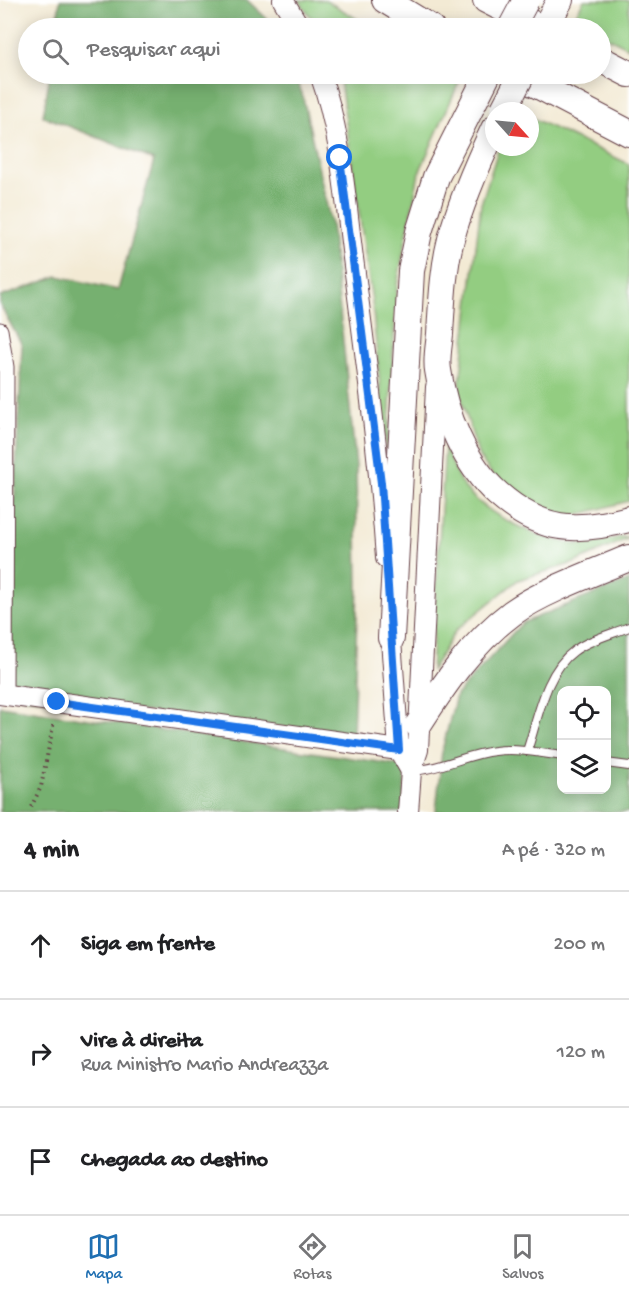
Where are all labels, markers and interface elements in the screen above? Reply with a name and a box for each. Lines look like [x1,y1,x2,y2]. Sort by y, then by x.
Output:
search box [18,18,611,84]
icon: search [39,35,72,68]
text: Pesquisar aqui [87,38,221,64]
north arrow [485,102,539,156]
route start [326,144,352,170]
map controls [557,686,611,794]
button: locate [557,686,611,740]
route end [43,688,69,714]
button: layers [557,740,611,794]
text: 4 min [24,836,79,867]
text: A pé · 320 m [502,840,605,863]
icon: ahead [24,929,57,962]
text: Siga em frente [81,932,215,958]
text: 200 m [554,934,605,957]
text: Vire à direita [81,1029,203,1055]
icon: right [24,1037,57,1070]
text: 120 m [557,1042,605,1065]
text: Rua Ministro Mario Andreazza [81,1055,328,1078]
icon: arrive [24,1145,57,1178]
text: Chegada ao destino [81,1148,268,1174]
tab: Mapa [86,1230,122,1285]
tab: Rotas [293,1230,331,1285]
tab: Salvos [502,1230,543,1285]

